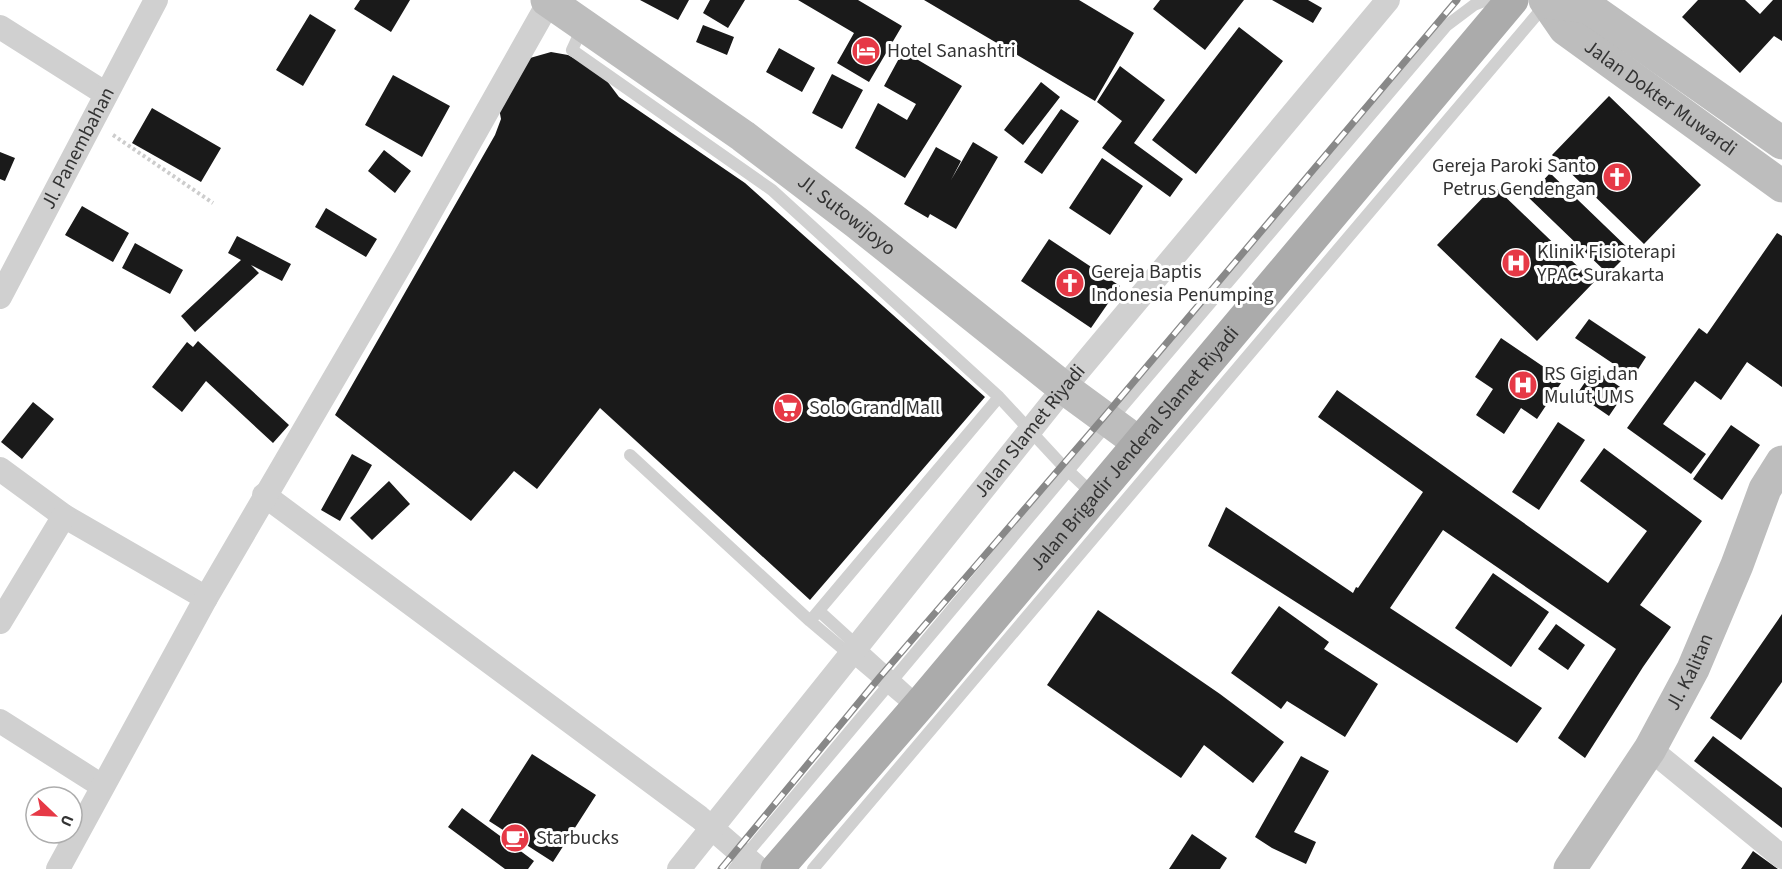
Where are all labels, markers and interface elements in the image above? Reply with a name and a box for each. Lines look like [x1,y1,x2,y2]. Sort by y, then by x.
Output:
street label: Jalan Dokter Muwardi [1578,33,1742,163]
hotel icon: Hotel Sanashtri [850,35,882,67]
place label: Hotel Sanashtri [887,37,1016,65]
street label: Jl. Panembahan [34,82,122,214]
place label: Gereja Paroki Santo Petrus Gendengan [1432,152,1596,203]
church icon: Gereja Paroki Santo Petrus Gendengan [1601,161,1633,193]
street label: Jl. Sutowijoyo [791,168,902,262]
place label: Klinik Fisioterapi YPAC Surakarta [1536,238,1676,289]
hospital icon: Klinik Fisioterapi YPAC Surakarta [1500,247,1532,279]
place label: Gereja Baptis Indonesia Penumping [1091,258,1274,309]
church icon: Gereja Baptis Indonesia Penumping [1054,267,1086,299]
street label: Jalan Brigadir Jenderal Slamet Riyadi [1024,320,1246,577]
street label: Jalan Slamet Riyadi [967,358,1092,504]
place label: RS Gigi dan Mulut UMS [1544,360,1638,411]
hospital icon: RS Gigi dan Mulut UMS [1507,369,1539,401]
supermarket icon: Solo Grand Mall [772,392,804,424]
place label: Solo Grand Mall [809,394,940,422]
street label: Jl. Kalitan [1659,629,1720,716]
north arrow [24,785,84,845]
text: U [55,811,79,830]
cafe icon: Starbucks [499,822,531,854]
place label: Starbucks [536,824,619,852]

